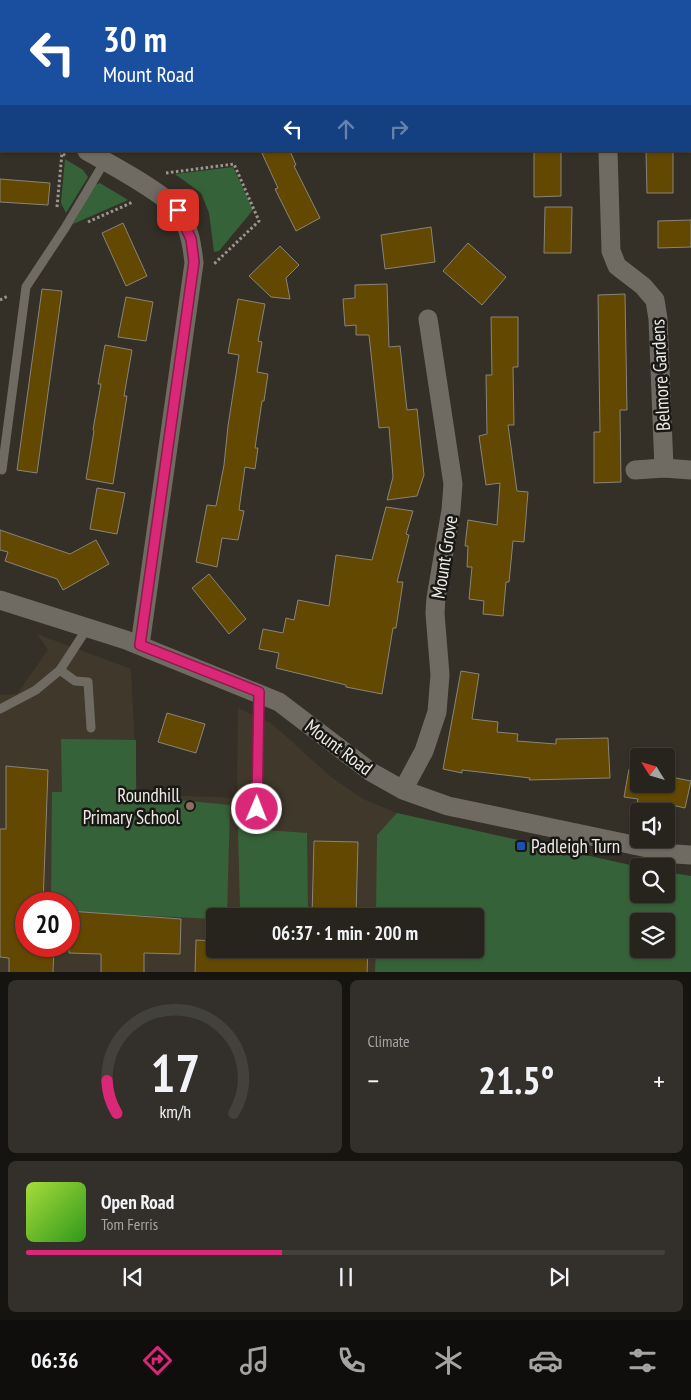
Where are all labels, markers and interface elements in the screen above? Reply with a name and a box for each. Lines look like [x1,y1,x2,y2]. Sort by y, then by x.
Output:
text: 30 m [103,16,167,62]
icon: left [20,20,85,85]
text: Mount Road [103,60,194,88]
icon: left [279,115,307,143]
icon: ahead [332,115,360,143]
icon: right [385,115,413,143]
pin [157,189,199,231]
icon: arrive [164,196,192,224]
street label: Belmore Gardens [645,319,675,431]
street label: Mount Grove [426,514,462,600]
street label: Mount Road [300,714,378,780]
north arrow [630,748,675,792]
map controls [630,748,675,958]
position arrow [230,782,282,834]
place label: Roundhill Primary School [83,783,181,829]
marker: Roundhill Primary School [184,800,196,812]
button: sound [630,803,675,848]
place label: Padleigh Turn [531,834,620,858]
marker: Padleigh Turn [515,840,527,852]
button: search [630,858,675,903]
speed limit sign: 20 [15,892,80,957]
button: layers [630,913,675,958]
text: 06:37 · 1 min · 200 m [272,921,418,945]
text: Climate [368,1031,410,1051]
text: 17 [150,1039,200,1106]
text: 21.5° [478,1055,554,1104]
text: − [368,1062,379,1099]
text: + [653,1062,665,1099]
text: km/h [159,1100,191,1123]
text: Open Road [101,1190,174,1214]
text: Tom Ferris [101,1214,158,1234]
icon: previous [119,1263,147,1291]
icon: pause [332,1263,360,1291]
icon: next [545,1263,573,1291]
icon: directions [140,1343,175,1378]
icon: music [237,1343,272,1378]
icon: phone [334,1343,369,1378]
icon: climate [431,1343,466,1378]
icon: car [528,1343,563,1378]
icon: filters [625,1343,660,1378]
text: 06:36 [31,1346,79,1374]

